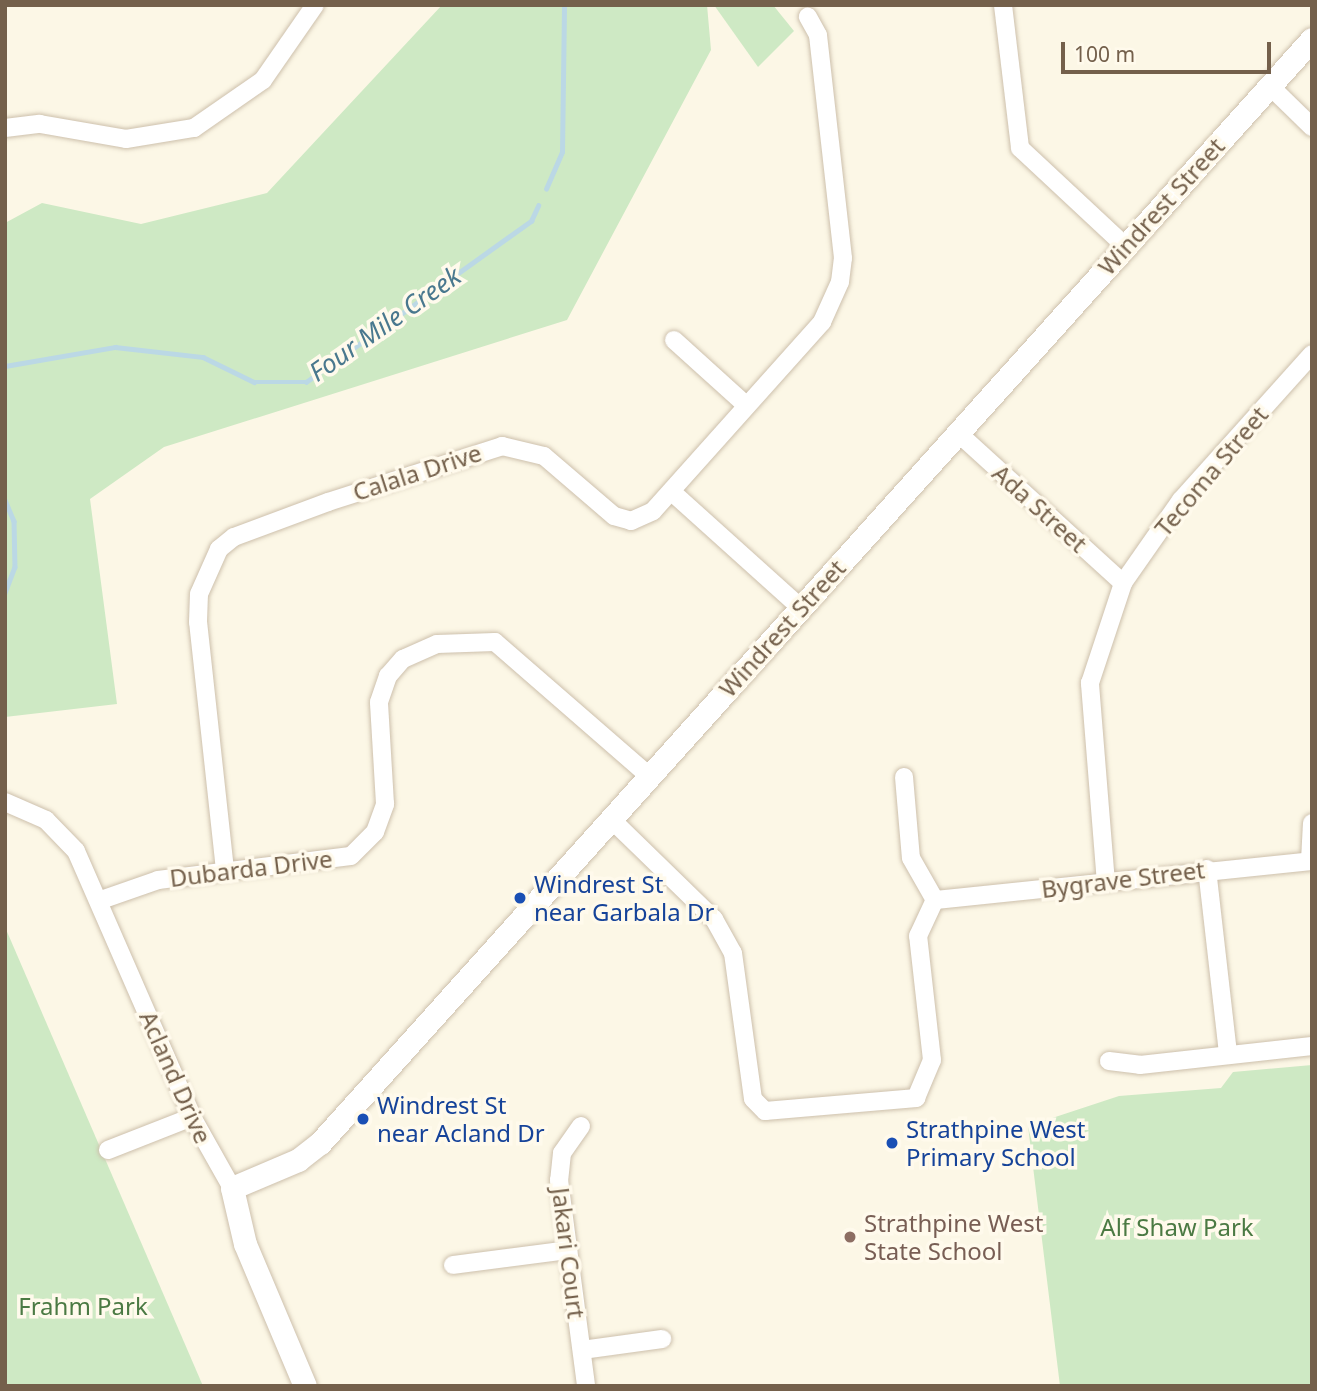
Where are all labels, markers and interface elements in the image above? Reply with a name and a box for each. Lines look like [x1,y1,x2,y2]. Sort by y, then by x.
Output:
scale bar [1065,28,1275,72]
text: 100 m [1074,40,1135,68]
street label: Windrest Street [1092,132,1230,280]
water label: Four Mile Creek [303,260,467,388]
street label: Tecoma Street [1148,400,1274,542]
street label: Calala Drive [349,438,485,506]
street label: Ada Street [987,458,1093,558]
street label: Windrest Street [713,554,851,702]
street label: Dubarda Drive [168,844,334,892]
street label: Bygrave Street [1040,855,1206,903]
place label: Windrest St near Garbala Dr [534,870,714,926]
marker: Windrest St near Garbala Dr [512,890,528,906]
street label: Acland Drive [134,1006,218,1148]
place label: Windrest St near Acland Dr [377,1091,545,1147]
marker: Windrest St near Acland Dr [355,1111,371,1127]
place label: Strathpine West Primary School [906,1115,1085,1171]
marker: Strathpine West Primary School [884,1135,900,1151]
street label: Jakari Court [547,1186,591,1320]
place label: Strathpine West State School [864,1209,1043,1265]
park label: Alf Shaw Park [1100,1213,1254,1241]
marker: Strathpine West State School [842,1229,858,1245]
park label: Frahm Park [18,1292,148,1320]

